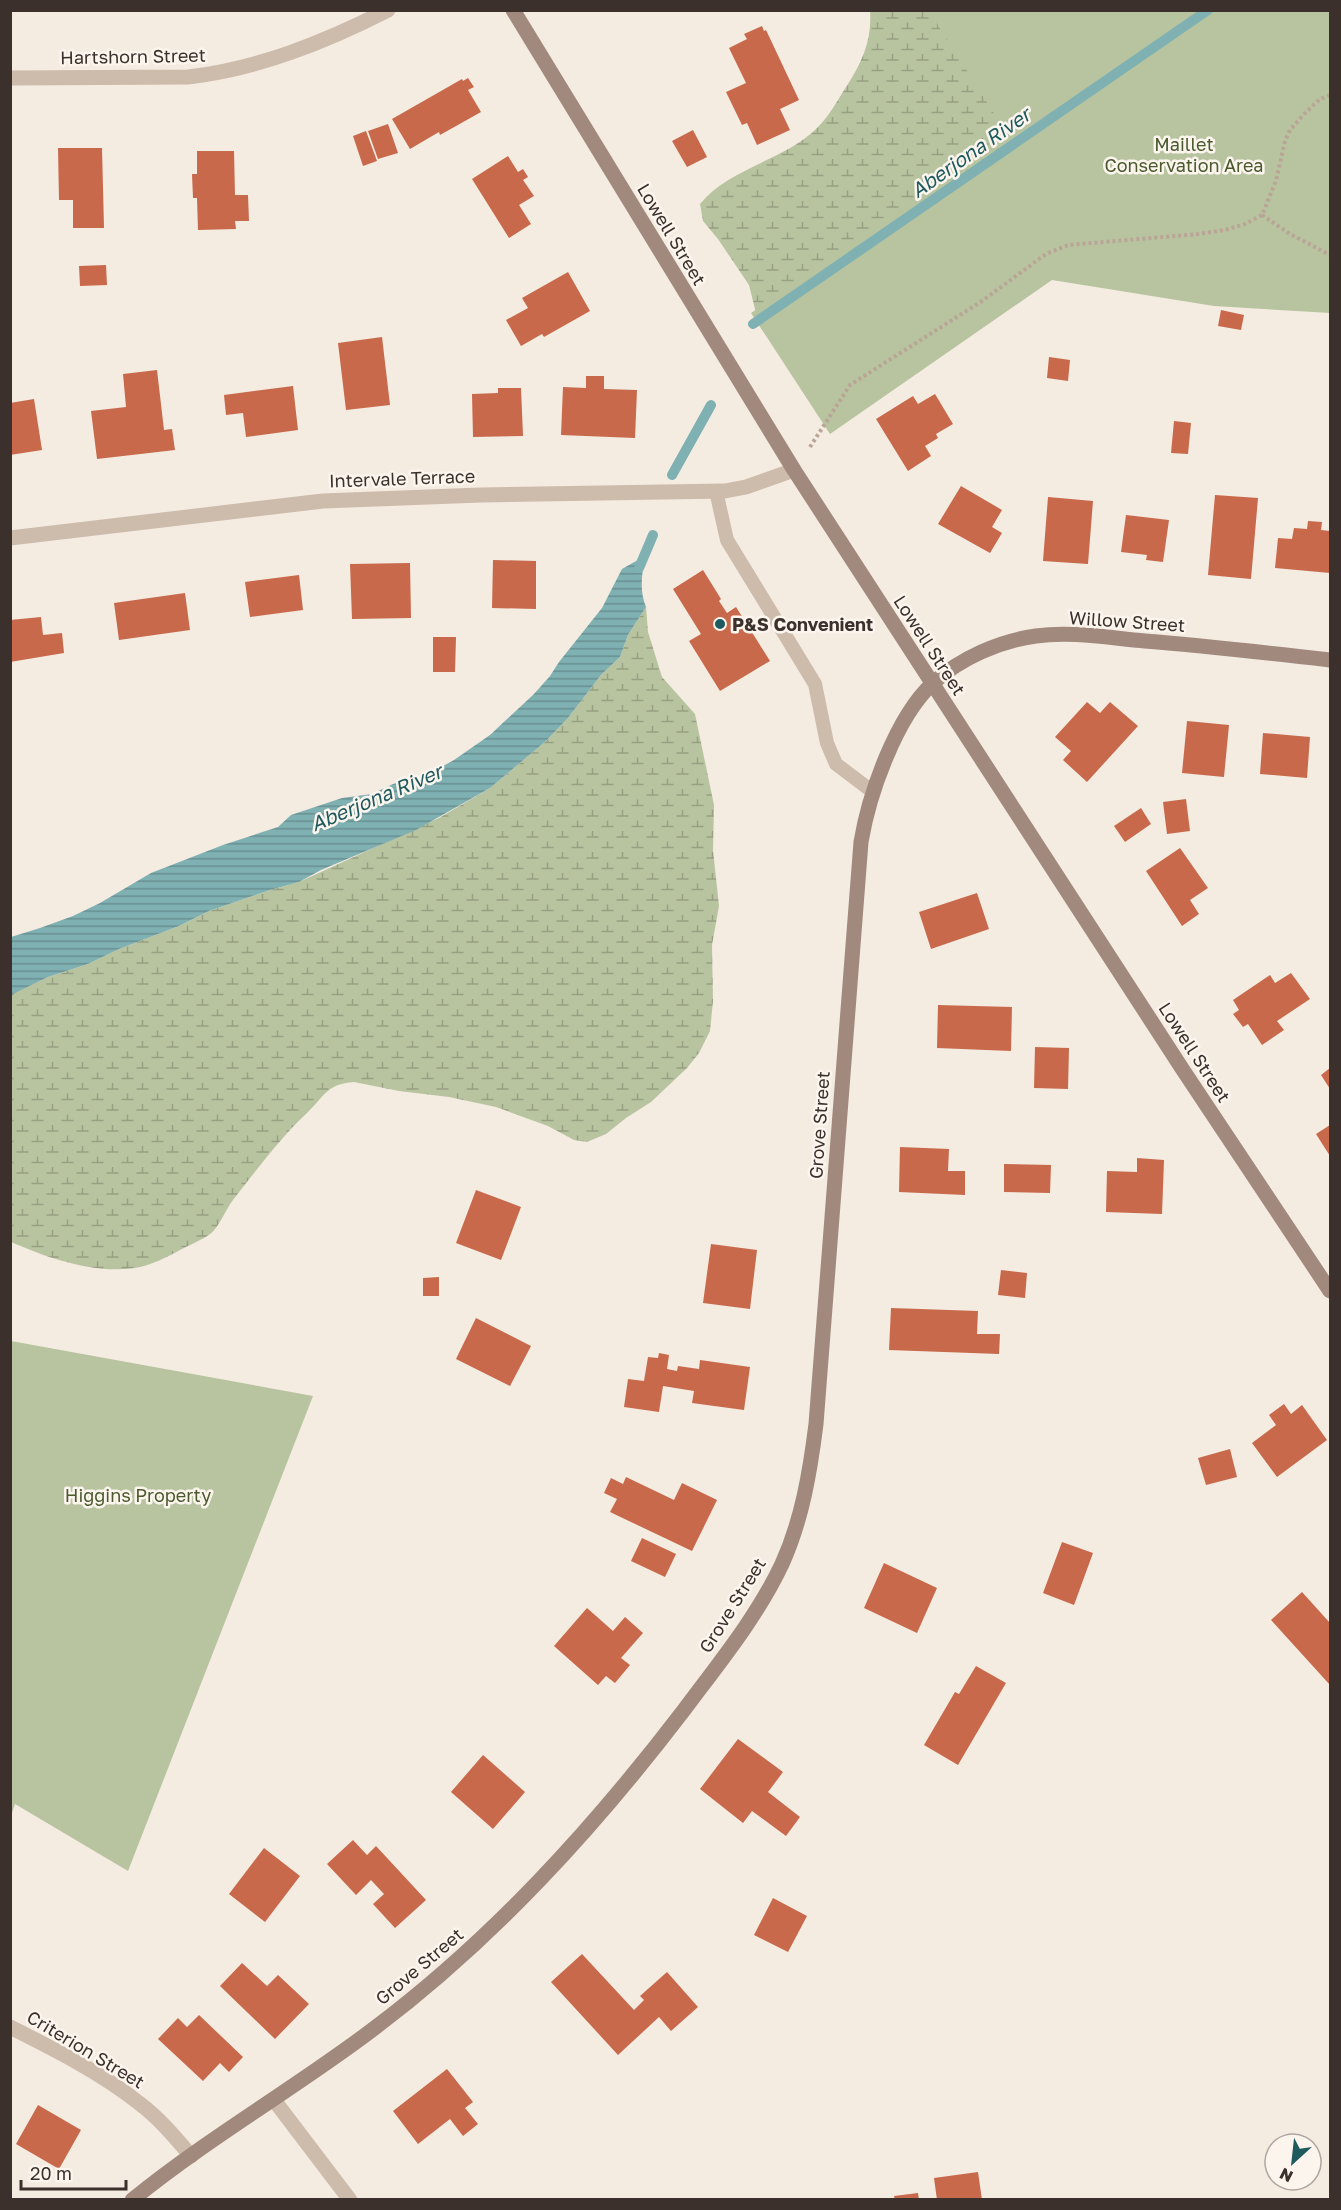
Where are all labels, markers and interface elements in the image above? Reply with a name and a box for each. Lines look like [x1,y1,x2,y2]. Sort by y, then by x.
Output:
street label: Hartshorn Street [60,44,206,68]
water label: Aberjona River [906,100,1038,203]
park label: Maillet Conservation Area [1104,133,1264,176]
street label: Lowell Street [633,179,711,289]
street label: Intervale Terrace [329,464,475,492]
street label: Lowell Street [890,591,970,699]
street label: Willow Street [1068,606,1186,636]
place label: P&S Convenient [732,613,873,635]
marker: P&S Convenient [713,617,727,631]
water label: Aberjona River [307,757,449,836]
street label: Lowell Street [1155,998,1235,1106]
street label: Grove Street [804,1070,834,1180]
park label: Higgins Property [65,1484,211,1506]
street label: Grove Street [694,1553,770,1657]
street label: Grove Street [371,1923,467,2009]
street label: Criterion Street [23,2005,149,2093]
north arrow [1263,2132,1323,2192]
scale bar [21,2153,126,2191]
text: 20 m [30,2162,72,2184]
text: N [1276,2164,1296,2187]

